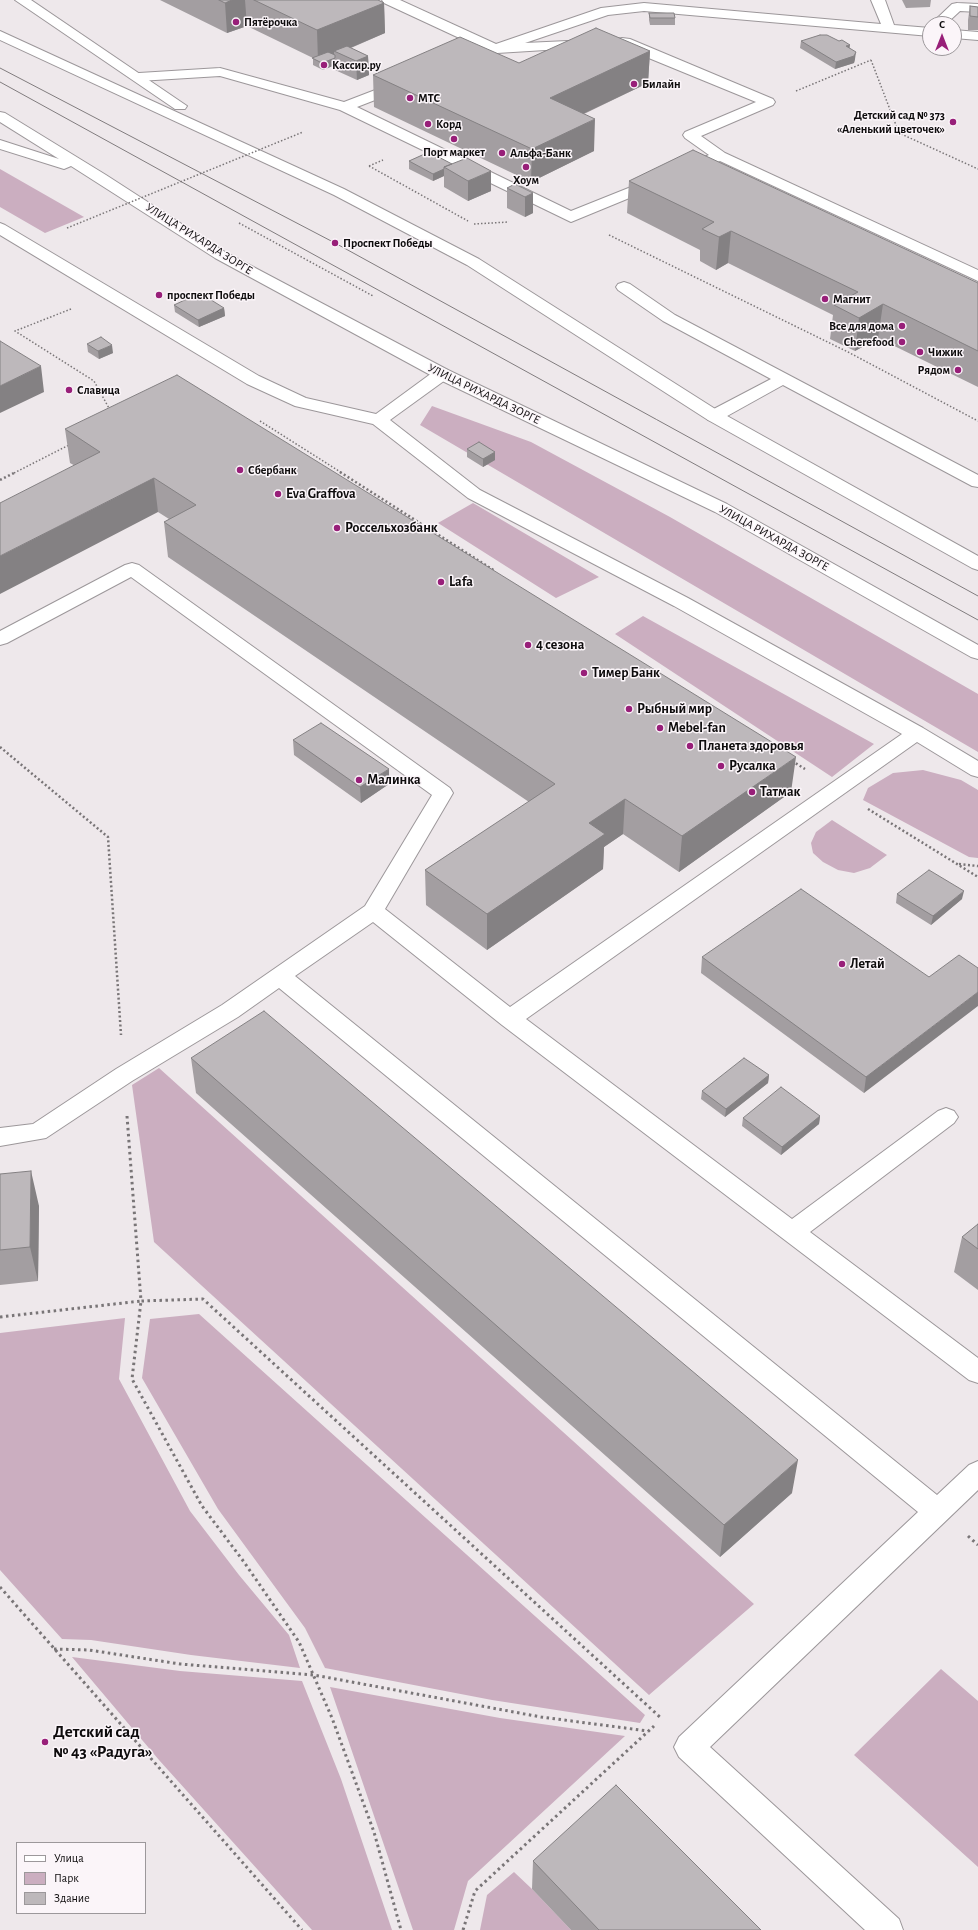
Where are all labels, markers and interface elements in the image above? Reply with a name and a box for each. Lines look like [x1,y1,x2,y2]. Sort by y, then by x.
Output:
place label: Пятёрочка [244,15,297,29]
north arrow [922,16,962,56]
marker: Пятёрочка [231,17,241,27]
text: С [939,19,945,30]
place label: Кассир.ру [332,58,381,72]
marker: Кассир.ру [319,60,329,70]
place label: Билайн [642,77,681,91]
marker: Билайн [629,79,639,89]
place label: МТС [418,91,440,105]
marker: МТС [405,93,415,103]
place label: Детский сад № 373 «Аленький цветочек» [837,108,945,136]
place label: Корд [436,117,462,131]
marker: Детский сад № 373 «Аленький цветочек» [948,117,958,127]
marker: Корд [423,119,433,129]
marker: Порт маркет [449,134,459,144]
place label: Порт маркет [423,145,485,159]
place label: Альфа-Банк [510,146,571,160]
marker: Альфа-Банк [497,148,507,158]
marker: Хоум [521,162,531,172]
place label: Хоум [513,173,539,187]
street label: УЛИЦА РИХАРДА ЗОРГЕ [143,200,255,278]
place label: Проспект Победы [343,236,433,250]
marker: Проспект Победы [330,238,340,248]
place label: проспект Победы [167,288,255,302]
marker: проспект Победы [154,290,164,300]
place label: Магнит [833,292,870,306]
marker: Магнит [820,294,830,304]
place label: Все для дома [829,319,894,333]
marker: Все для дома [897,321,907,331]
place label: Cherefood [844,335,894,349]
marker: Cherefood [897,337,907,347]
place label: Чижик [928,345,963,359]
marker: Чижик [915,347,925,357]
street label: УЛИЦА РИХАРДА ЗОРГЕ [425,360,543,428]
place label: Рядом [917,363,950,377]
marker: Рядом [953,365,963,375]
place label: Славица [77,383,120,397]
marker: Славица [64,385,74,395]
place label: Сбербанк [248,463,297,477]
marker: Сбербанк [235,465,245,475]
place label: Eva Graffova [286,486,356,502]
marker: Eva Graffova [273,489,283,499]
street label: УЛИЦА РИХАРДА ЗОРГЕ [716,502,832,574]
place label: Россельхозбанк [345,520,438,536]
marker: Россельхозбанк [332,523,342,533]
place label: Lafa [449,574,473,590]
marker: Lafa [436,577,446,587]
place label: 4 сезона [536,637,584,653]
marker: 4 сезона [523,640,533,650]
place label: Тимер Банк [592,665,660,681]
marker: Тимер Банк [579,668,589,678]
place label: Рыбный мир [637,701,712,717]
marker: Рыбный мир [624,704,634,714]
place label: Mebel-fan [668,720,726,736]
marker: Mebel-fan [655,723,665,733]
place label: Планета здоровья [698,738,804,754]
marker: Планета здоровья [685,741,695,751]
place label: Русалка [729,758,776,774]
marker: Русалка [716,761,726,771]
place label: Малинка [367,772,421,788]
marker: Малинка [354,775,364,785]
place label: Татмак [760,784,800,800]
marker: Татмак [747,787,757,797]
place label: Летай [850,956,885,972]
marker: Летай [837,959,847,969]
place label: Детский сад № 43 «Радуга» [53,1722,153,1762]
marker: Детский сад № 43 «Радуга» [40,1737,50,1747]
legend [16,1842,146,1914]
text: Улица [54,1852,84,1864]
text: Парк [54,1872,79,1884]
text: Здание [54,1892,90,1904]

